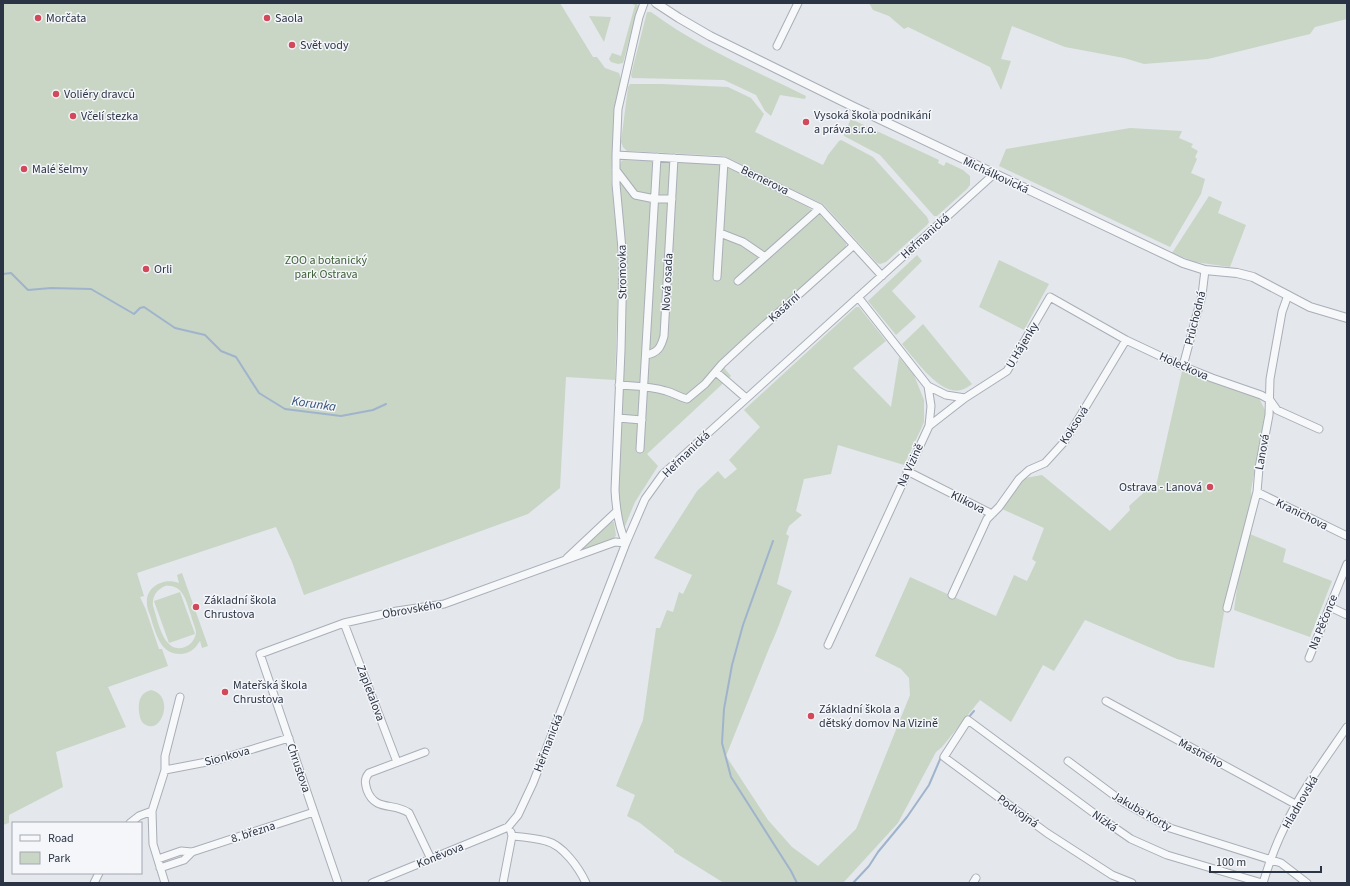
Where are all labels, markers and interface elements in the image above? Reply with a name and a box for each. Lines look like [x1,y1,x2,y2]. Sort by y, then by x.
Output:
place label: Morčata [46,10,86,27]
place label: Saola [275,10,303,27]
marker: Morčata [33,13,43,23]
marker: Saola [262,13,272,23]
place label: Svět vody [300,37,349,54]
marker: Svět vody [287,40,297,50]
place label: Voliéry dravců [64,86,135,103]
marker: Voliéry dravců [51,89,61,99]
place label: Vysoká škola podnikání a práva s.r.o. [814,107,932,138]
place label: Včelí stezka [81,108,138,125]
marker: Včelí stezka [68,111,78,121]
marker: Vysoká škola podnikání a práva s.r.o. [801,117,811,127]
street label: Michálkovická [960,153,1031,198]
place label: Malé šelmy [32,161,88,178]
street label: Bernerova [738,161,792,199]
marker: Malé šelmy [19,164,29,174]
street label: Heřmanická [897,210,954,263]
street label: Stromovka [614,245,631,299]
park label: ZOO a botanický park Ostrava [285,252,368,283]
street label: Nová osada [657,252,678,312]
place label: Orli [154,261,172,278]
marker: Orli [141,264,151,274]
street label: Kasární [765,288,805,326]
street label: Průchodná [1181,289,1210,347]
street label: U Hájenky [1002,319,1043,372]
street label: Holečkova [1156,348,1211,385]
water label: Korunka [290,392,337,416]
street label: Koksová [1056,403,1093,448]
street label: Heřmanická [659,427,714,482]
street label: Lanová [1251,433,1274,471]
street label: Na Vizině [893,441,928,490]
place label: Ostrava - Lanová [1119,479,1202,496]
marker: Ostrava - Lanová [1205,482,1215,492]
street label: Klikova [948,487,988,518]
street label: Kranichova [1273,494,1331,534]
place label: Základní škola Chrustova [204,592,276,623]
street label: Na Pěčonce [1305,592,1342,652]
street label: Obrovského [381,596,443,623]
marker: Základní škola Chrustova [191,602,201,612]
street label: Zapletalova [352,663,389,724]
place label: Mateřská škola Chrustova [233,677,307,708]
marker: Mateřská škola Chrustova [220,687,230,697]
place label: Základní škola a dětský domov Na Vizině [819,701,938,732]
marker: Základní škola a dětský domov Na Vizině [806,711,816,721]
street label: Heřmanická [530,712,567,775]
street label: Mastného [1175,734,1226,772]
street label: Chrustova [282,741,315,795]
street label: Sionkova [203,742,252,771]
street label: Hladnovská [1278,772,1323,832]
street label: Jakuba Korty [1109,788,1175,836]
street label: Podvojná [994,791,1042,832]
street label: Nízká [1088,807,1121,836]
street label: 8. března [229,817,278,848]
legend [12,822,142,874]
text: Road [48,830,74,847]
street label: Koněvova [414,838,466,873]
scale bar [1210,848,1321,874]
text: Park [48,850,70,867]
text: 100 m [1216,854,1246,871]

